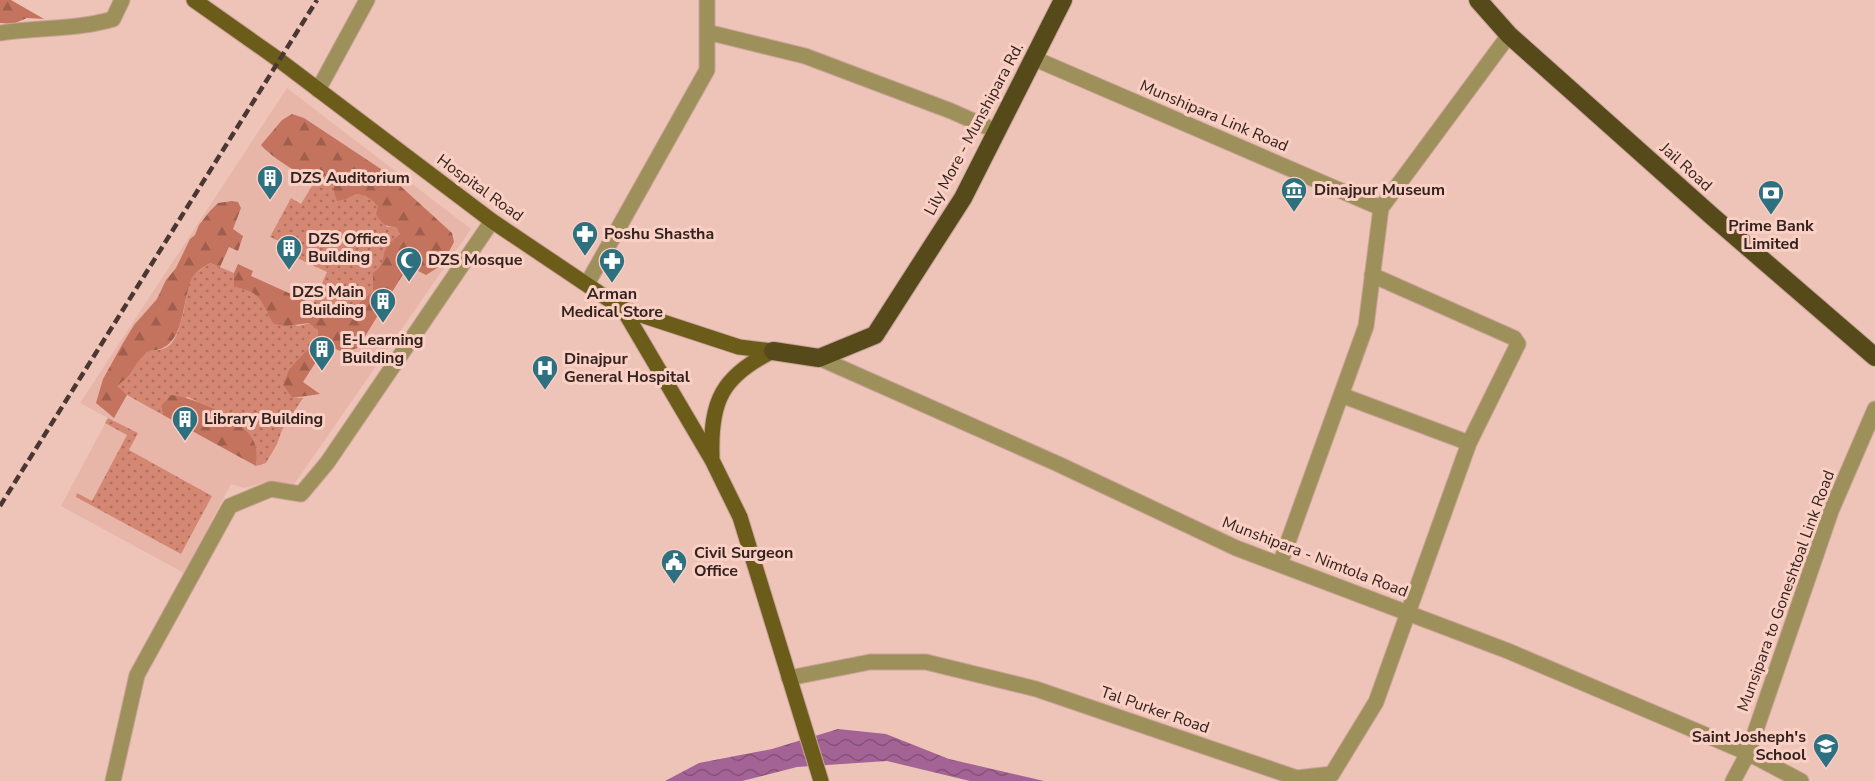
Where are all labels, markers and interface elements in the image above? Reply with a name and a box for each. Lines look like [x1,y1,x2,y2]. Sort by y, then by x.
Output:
street label: Lily More - Munshipara Rd. [919,39,1029,219]
street label: Munshipara Link Road [1136,75,1292,157]
street label: Jail Road [1654,137,1717,196]
street label: Hospital Road [432,149,528,227]
building icon: DZS Auditorium [255,163,285,201]
place label: DZS Auditorium [290,167,410,189]
museum icon: Dinajpur Museum [1279,175,1309,213]
bank icon: Prime Bank Limited [1756,178,1786,216]
place label: Dinajpur Museum [1314,179,1445,201]
place label: Prime Bank Limited [1728,215,1814,255]
pharmacy icon: Poshu Shastha [570,219,600,257]
place label: Poshu Shastha [604,223,714,245]
place label: DZS Office Building [308,228,388,268]
building icon: DZS Office Building [274,233,304,271]
mosque icon: DZS Mosque [394,245,424,283]
pharmacy icon: Arman Medical Store [597,246,627,284]
place label: DZS Mosque [428,249,523,271]
place label: DZS Main Building [292,281,364,321]
place label: Arman Medical Store [561,283,663,323]
building icon: DZS Main Building [368,286,398,324]
place label: E-Learning Building [342,329,424,369]
building icon: E-Learning Building [307,334,337,372]
place label: Dinajpur General Hospital [564,348,690,388]
hospital icon: Dinajpur General Hospital [530,353,560,391]
building icon: Library Building [170,404,200,442]
place label: Library Building [204,408,323,430]
street label: Munsipara to Goneshtoal Link Road [1732,467,1840,715]
street label: Munshipara - Nimtola Road [1219,511,1411,603]
place label: Civil Surgeon Office [694,542,793,582]
public building icon: Civil Surgeon Office [659,547,689,585]
street label: Tal Purker Road [1098,681,1212,739]
place label: Saint Josheph's School [1692,726,1806,766]
school or university icon: Saint Josheph's School [1811,731,1841,769]

